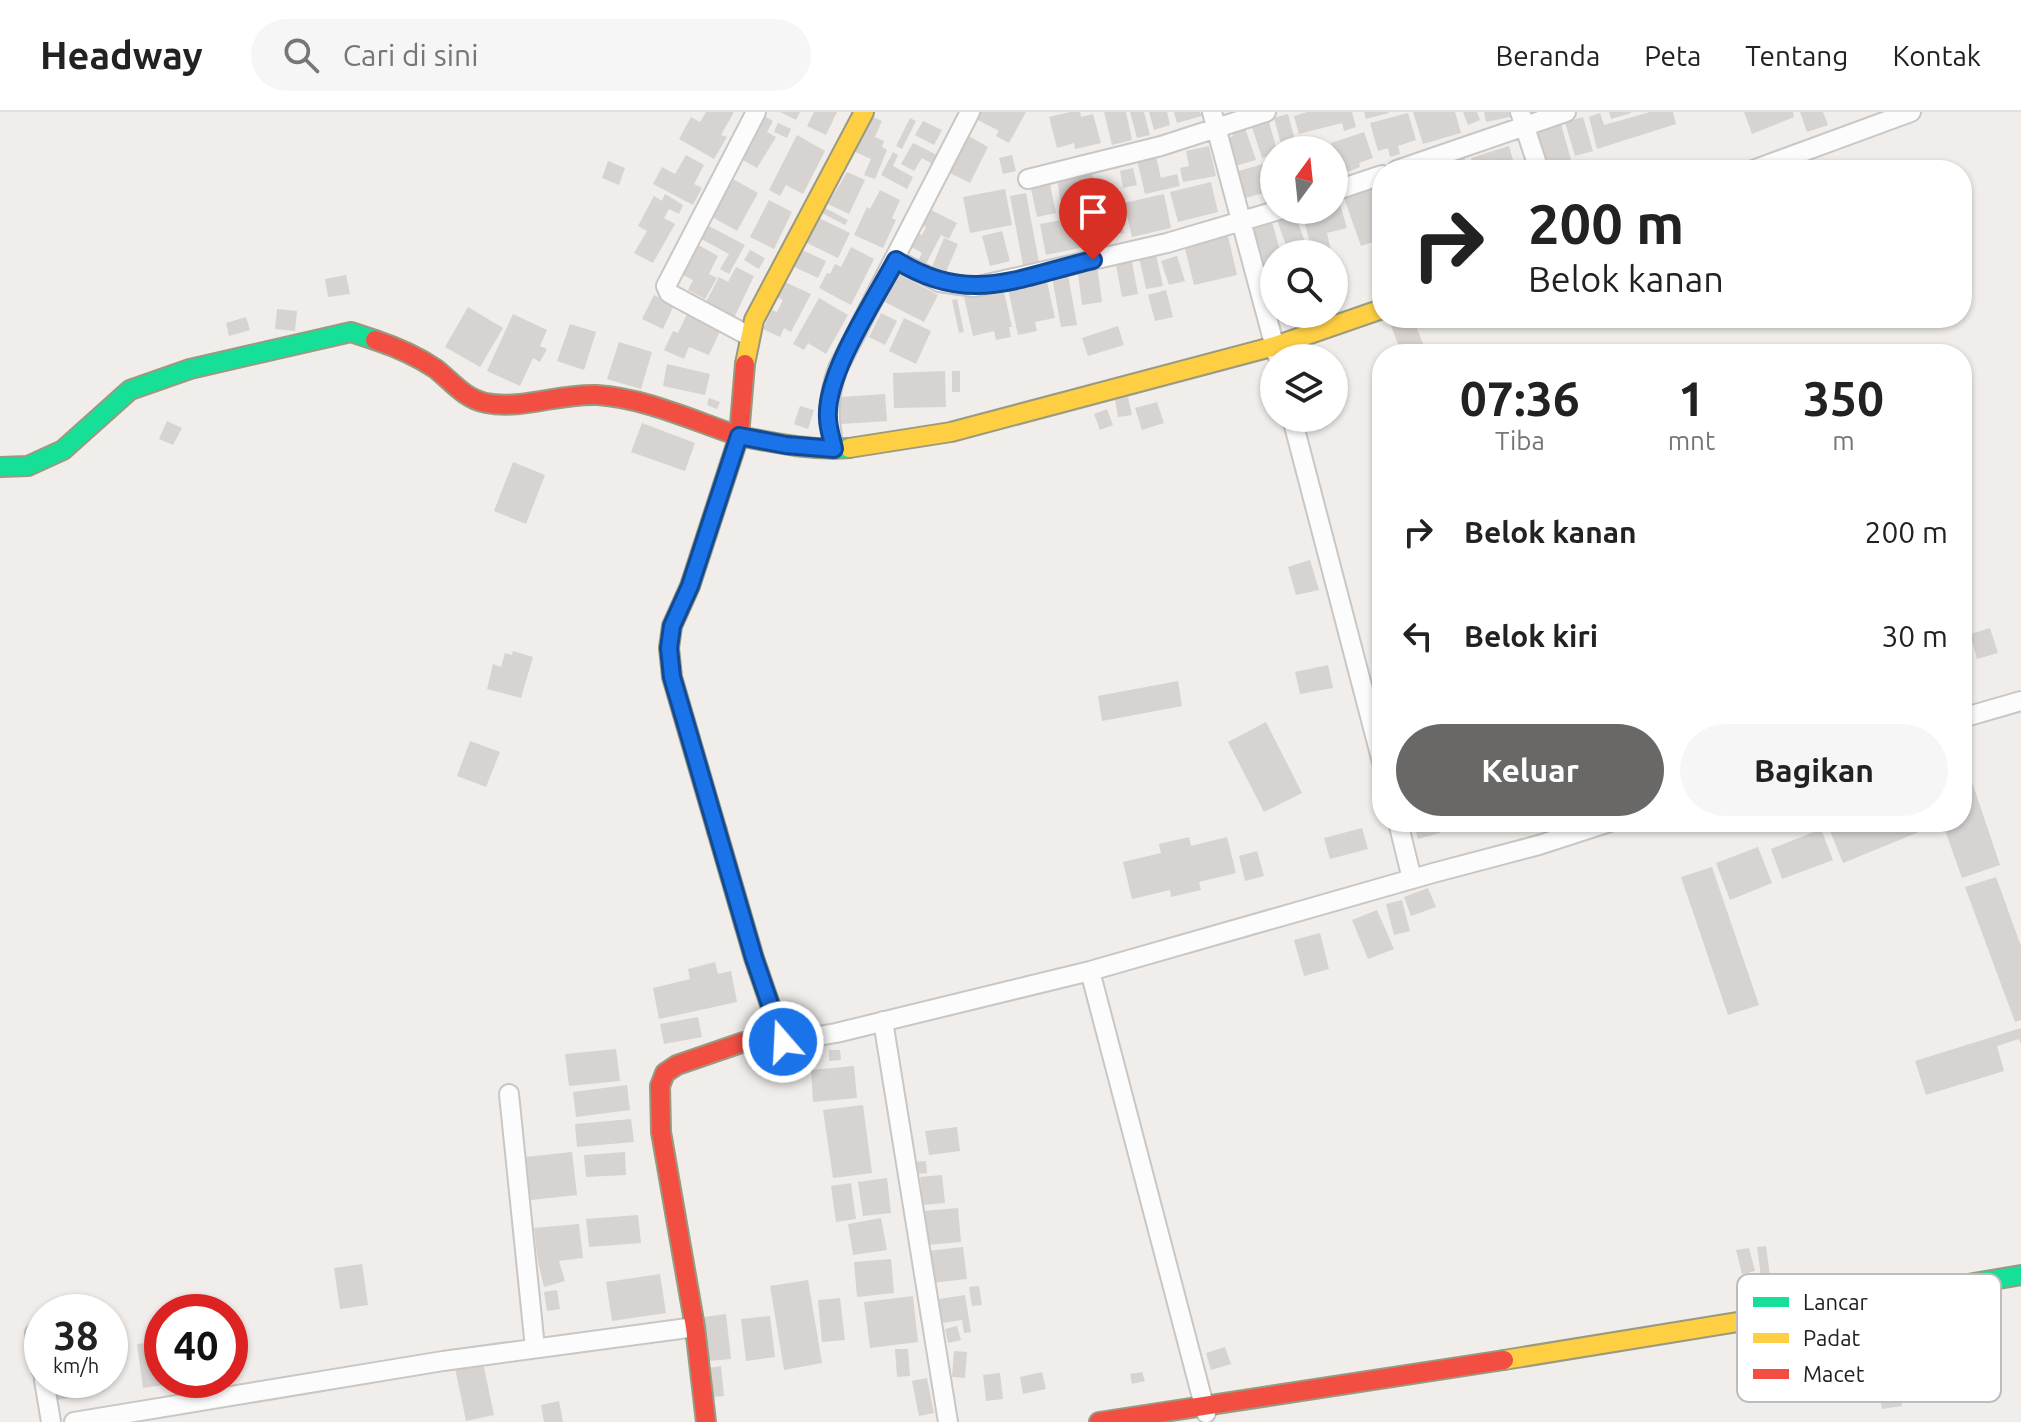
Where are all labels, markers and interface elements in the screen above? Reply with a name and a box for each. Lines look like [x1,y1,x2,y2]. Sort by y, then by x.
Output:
search box [251,19,811,91]
icon: search [279,33,323,77]
text: Headway [40,34,203,76]
text: Cari di sini [343,38,479,72]
text: Beranda [1495,40,1600,71]
text: Peta [1644,40,1701,71]
text: Tentang [1745,40,1848,71]
text: Kontak [1892,40,1981,71]
north arrow [1260,136,1348,224]
map controls [1260,136,1348,432]
pin [1059,178,1127,260]
icon: arrive [1071,190,1115,234]
icon: right [1396,192,1500,296]
text: 200 m [1528,192,1684,255]
button: search [1260,240,1348,328]
text: Belok kanan [1528,258,1724,299]
button: layers [1260,344,1348,432]
text: 07:36 [1460,371,1580,425]
text: 1 [1678,371,1705,425]
text: 350 [1803,371,1884,425]
text: Tiba [1495,426,1545,455]
text: mnt [1668,426,1715,455]
text: m [1832,426,1855,455]
icon: right [1396,510,1440,554]
text: Belok kanan [1464,515,1637,549]
text: 200 m [1864,515,1948,549]
icon: left [1396,614,1440,658]
text: Belok kiri [1464,619,1598,653]
text: 30 m [1881,619,1948,653]
button: Keluar [1396,724,1664,816]
button: Bagikan [1680,724,1948,816]
position arrow [741,1000,825,1084]
legend [1737,1274,2001,1402]
text: Lancar [1803,1289,1869,1314]
speed limit sign: 40 [144,1294,248,1398]
text: 38 [53,1313,99,1358]
text: Padat [1803,1325,1860,1350]
text: km/h [53,1354,99,1377]
text: Macet [1803,1361,1865,1386]

